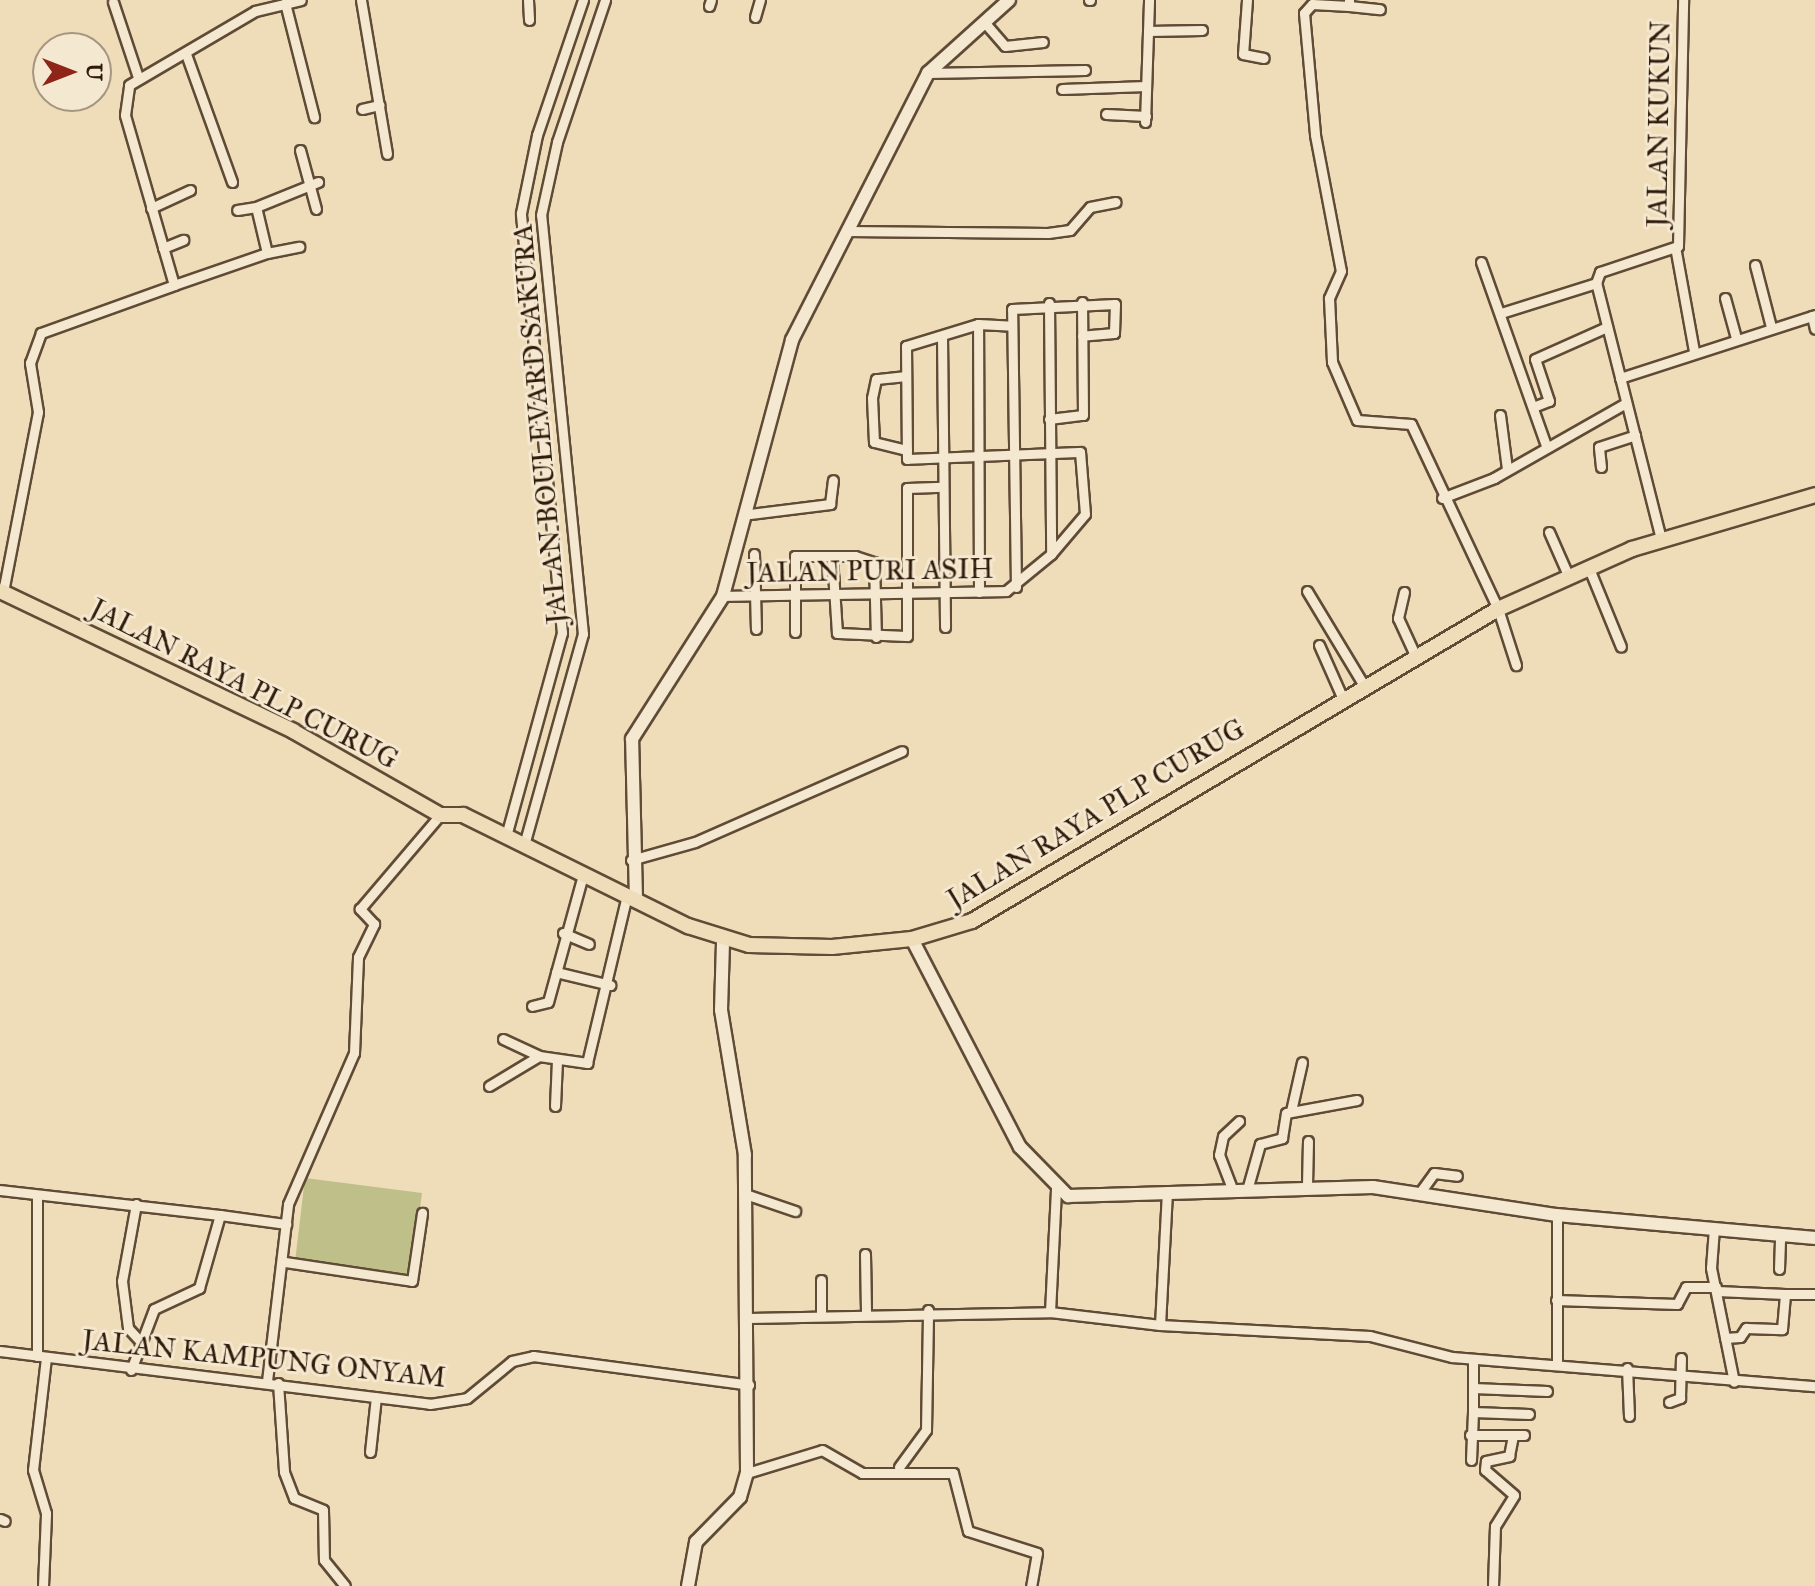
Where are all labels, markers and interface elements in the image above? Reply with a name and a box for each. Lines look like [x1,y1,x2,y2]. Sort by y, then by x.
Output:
street label: JALAN KUKUN [1640,20,1678,228]
north arrow [32,32,112,112]
text: U [81,63,108,81]
street label: JALAN BOULEVARD SAKURA [506,223,574,625]
street label: JALAN PURI ASIH [746,552,994,590]
street label: JALAN RAYA PLP CURUG [84,592,404,776]
street label: JALAN RAYA PLP CURUG [941,712,1251,916]
street label: JALAN KAMPUNG ONYAM [81,1323,447,1395]

